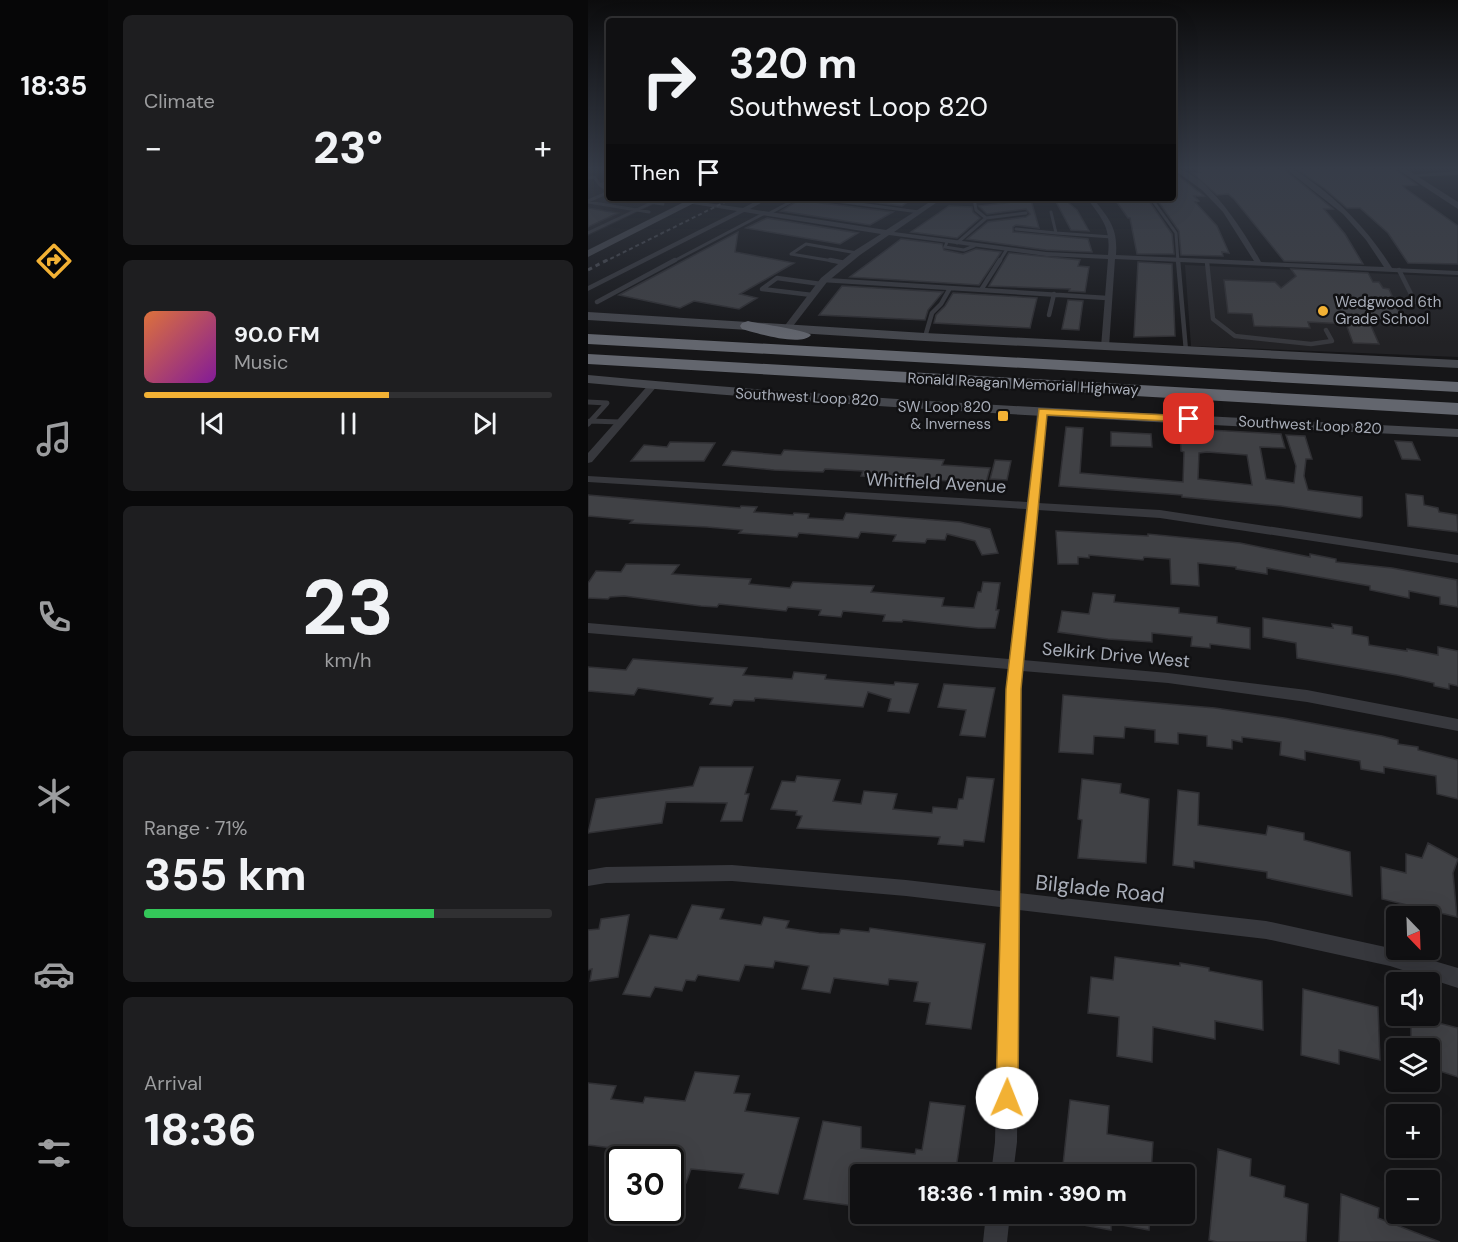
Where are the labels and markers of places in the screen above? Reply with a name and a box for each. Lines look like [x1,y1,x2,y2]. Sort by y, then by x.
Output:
place label: Wedgwood 6th Grade School [1335,292,1441,329]
marker: Wedgwood 6th Grade School [1316,304,1330,318]
pin [1163,393,1214,444]
place label: SW Loop 820 & Inverness [898,397,991,434]
marker: SW Loop 820 & Inverness [996,409,1010,423]

